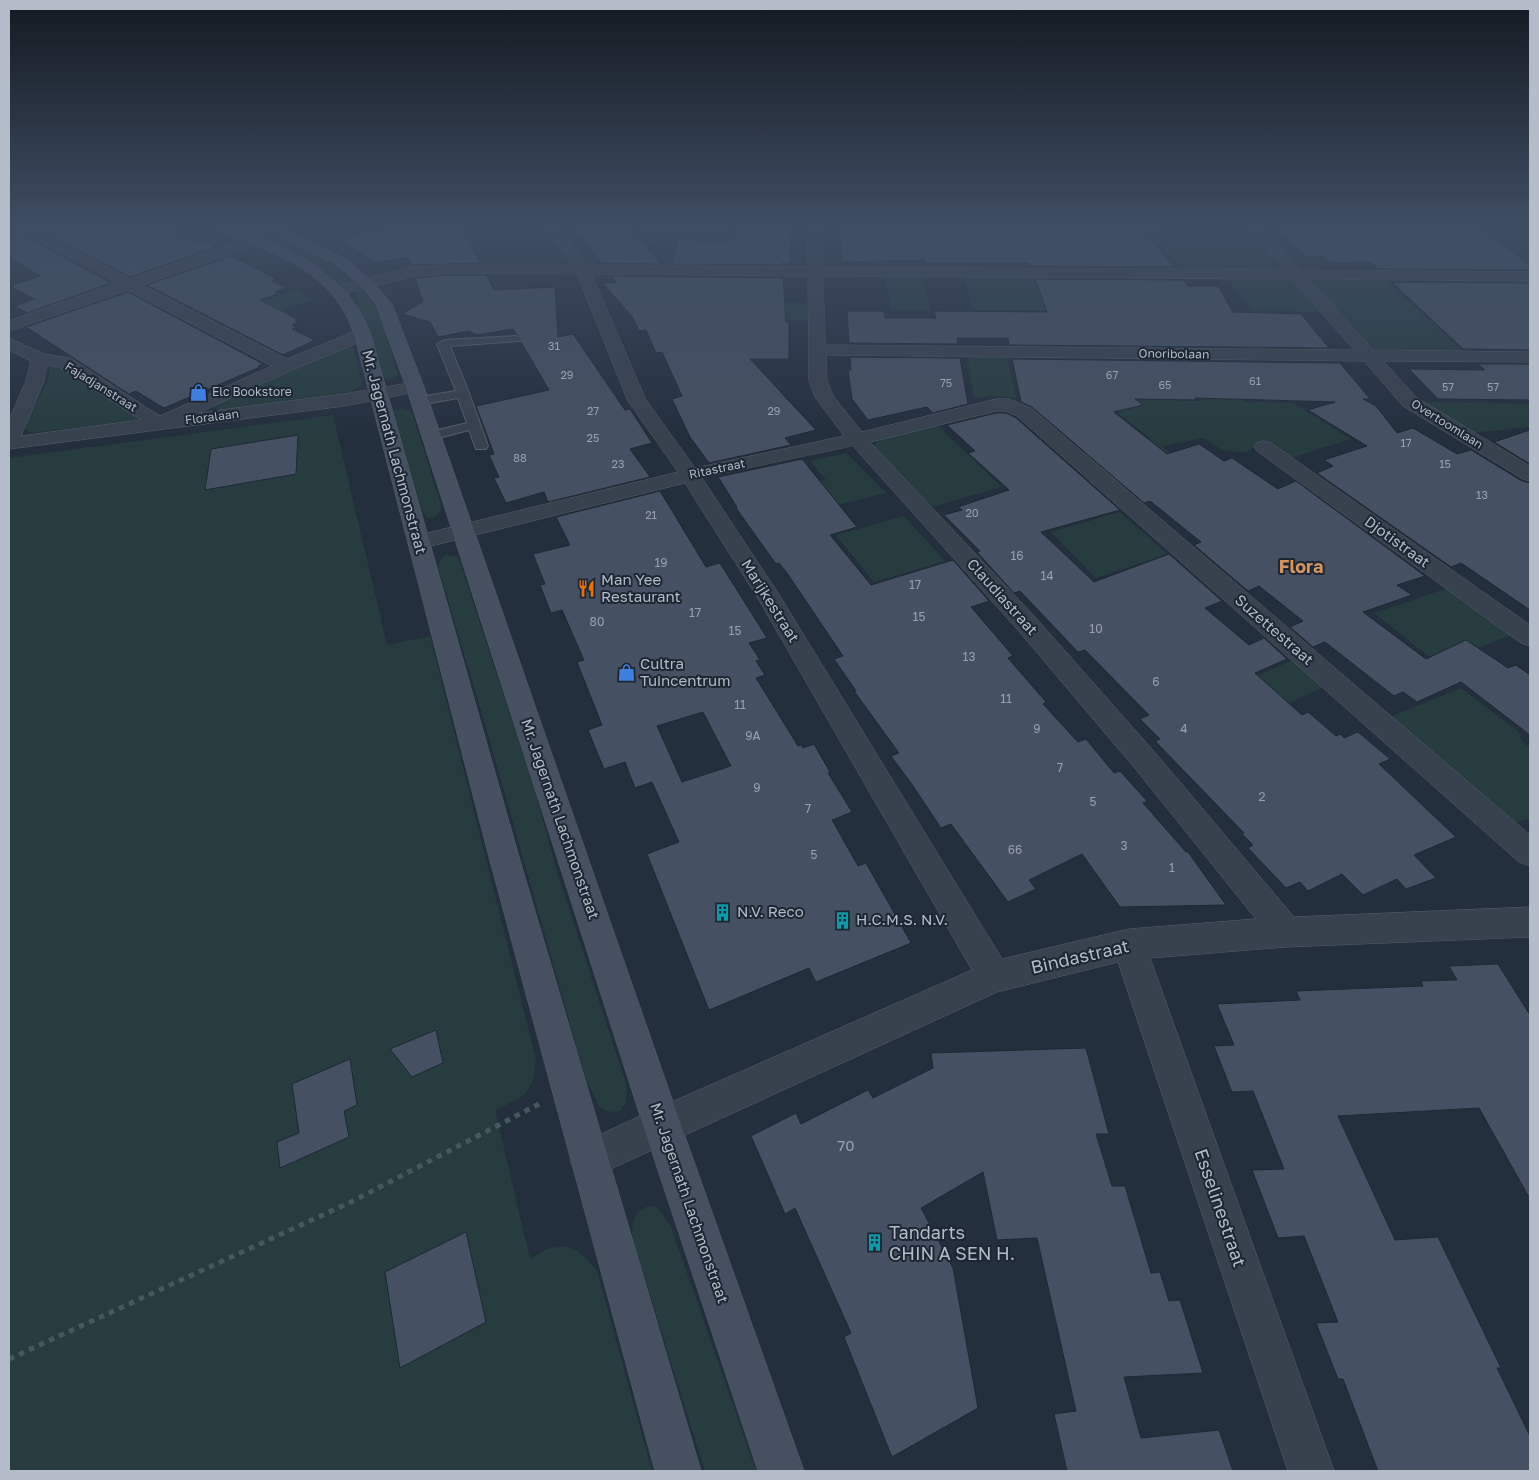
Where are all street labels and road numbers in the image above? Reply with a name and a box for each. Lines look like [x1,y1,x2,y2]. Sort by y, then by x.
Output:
street label: Onoribolaan [1139,345,1209,362]
street label: Mr. Jagernath Lachmonstraat [359,348,431,556]
street label: Fajadjanstraat [62,358,140,415]
street label: Overtoomlaan [1409,396,1486,452]
street label: Floralaan [184,406,240,427]
street label: Ritastraat [687,455,746,482]
street label: Djotistraat [1362,512,1434,571]
street label: Claudiastraat [964,554,1042,638]
street label: Marijkestraat [738,556,804,645]
street label: Suzettestraat [1232,590,1318,668]
street label: Mr. Jagernath Lachmonstraat [518,716,604,921]
street label: Bindastraat [1029,934,1131,978]
street label: Mr. Jagernath Lachmonstraat [647,1100,733,1305]
street label: Esselinestraat [1190,1146,1251,1270]

